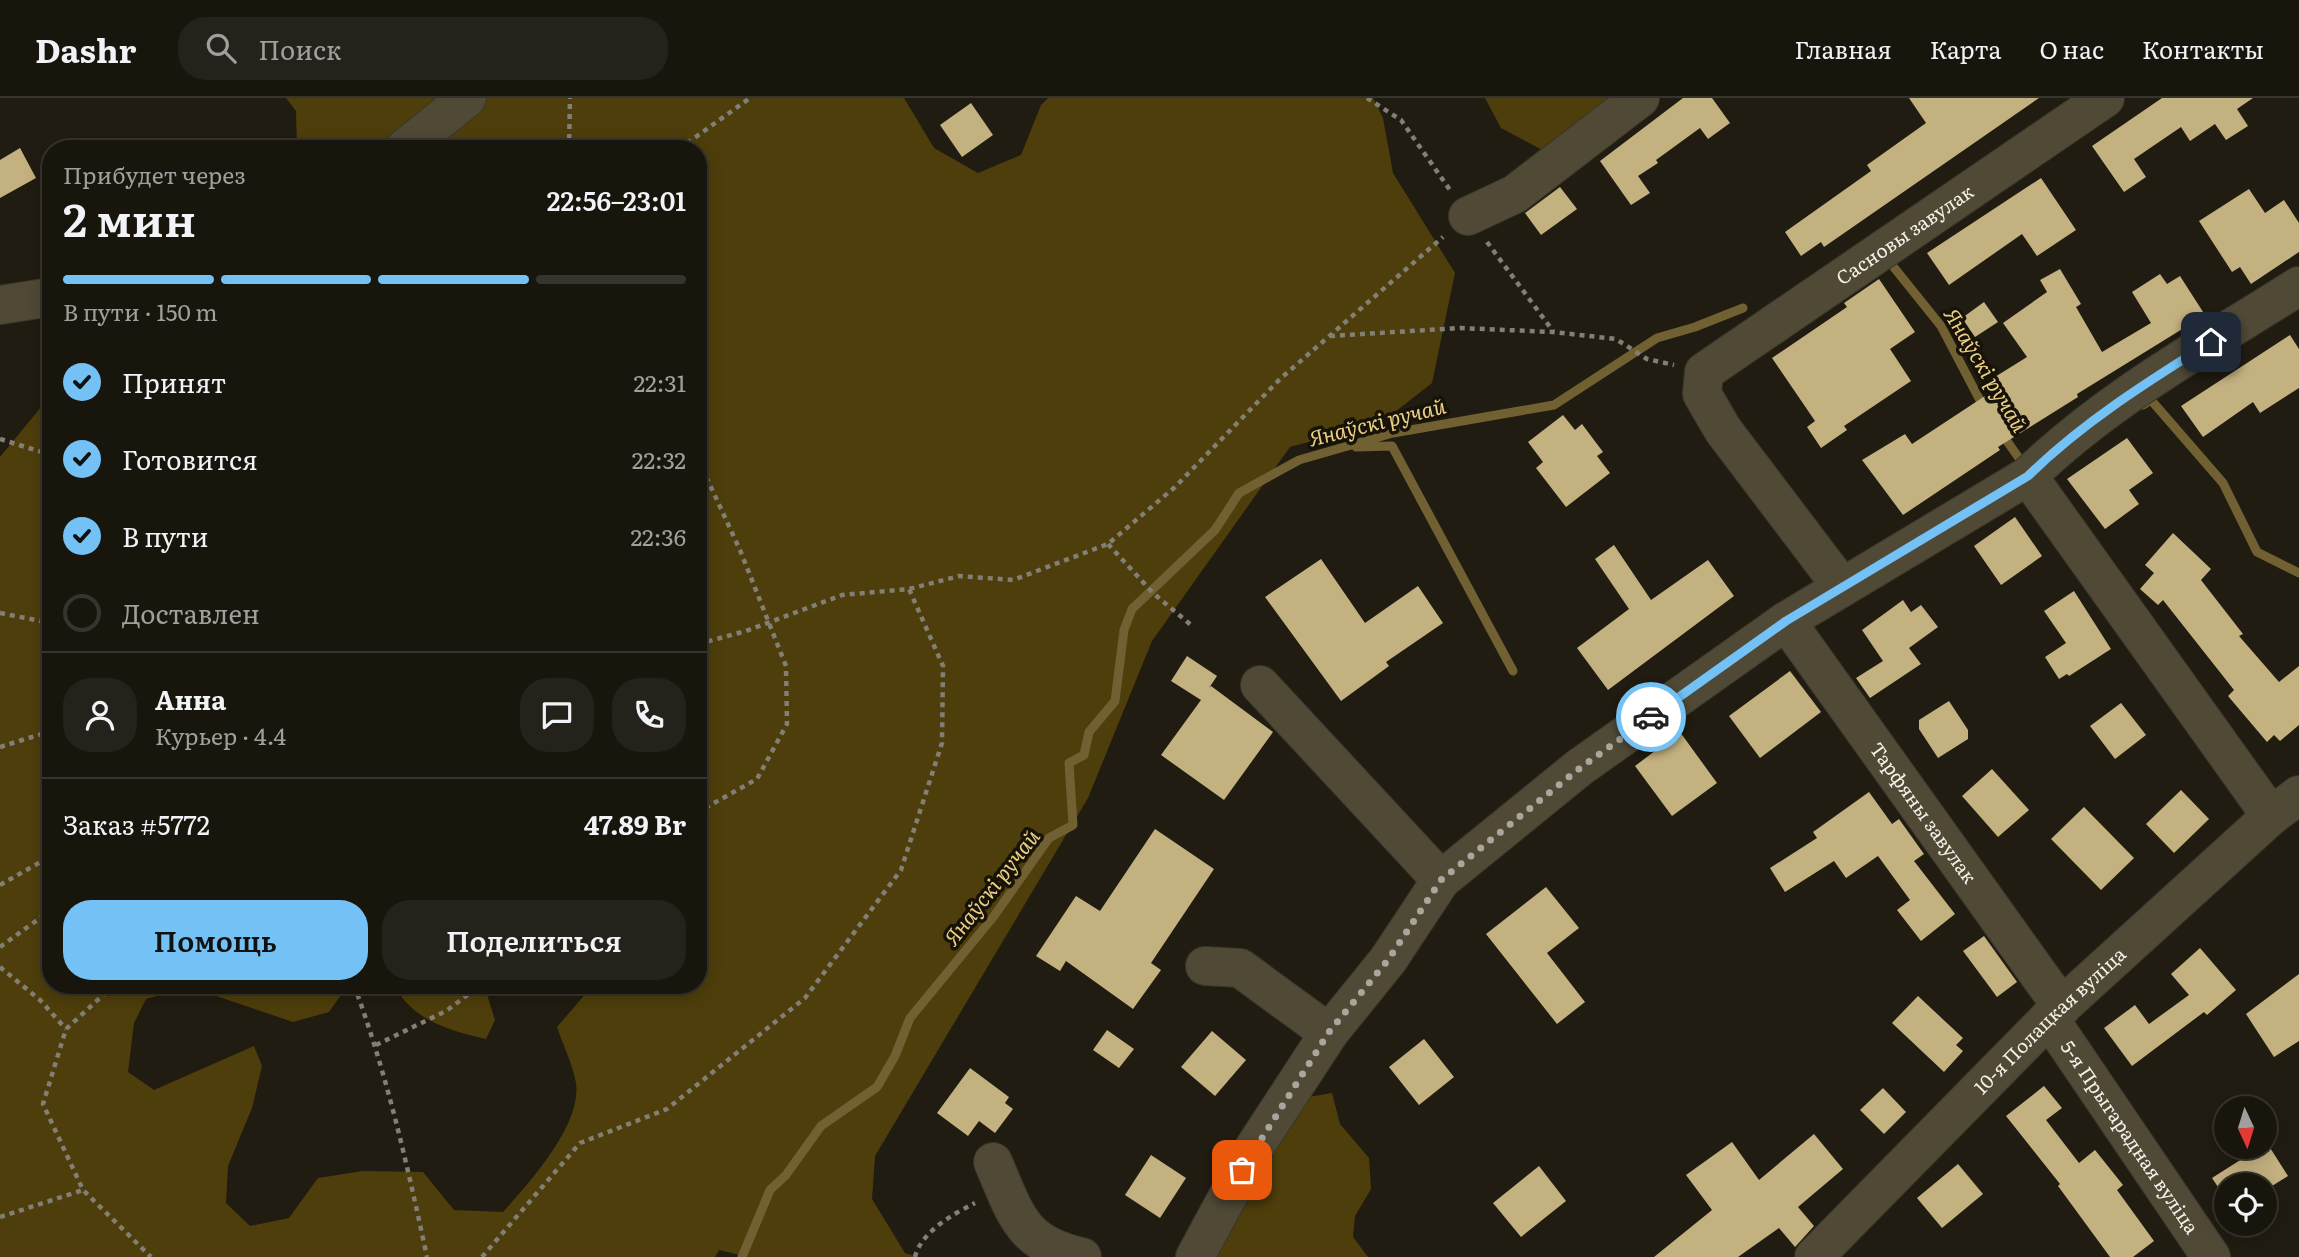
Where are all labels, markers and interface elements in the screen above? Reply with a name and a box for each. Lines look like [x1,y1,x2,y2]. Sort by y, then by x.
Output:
search box [178,17,668,80]
text: Dashr [35,24,136,73]
icon: search [202,29,240,67]
text: Поиск [258,29,341,68]
text: Главная [1794,31,1892,66]
text: Карта [1930,31,2002,66]
text: О нас [2040,31,2104,66]
text: Контакты [2142,31,2264,66]
text: Прибудет через [63,157,246,191]
street label: Сасновы завулак [1830,177,1979,291]
text: 22:56–23:01 [547,180,686,219]
text: 2 мин [63,183,196,251]
text: В пути · 150 m [63,294,218,328]
water label: Янаўскі ручай [1938,300,2037,437]
pin [2181,312,2241,372]
icon: home [2192,323,2230,361]
text: Принят [122,362,226,401]
icon: check [63,363,101,401]
text: 22:31 [633,365,686,399]
water label: Янаўскі ручай [1304,388,1449,453]
text: Готовится [122,439,258,478]
icon: check [63,440,101,478]
text: 22:32 [632,442,686,476]
text: В пути [122,516,209,555]
icon: check [63,517,101,555]
text: 22:36 [630,519,686,553]
text: Доставлен [122,593,260,632]
button: person [63,678,137,752]
button: chat [520,678,594,752]
button: phone [612,678,686,752]
text: Анна [155,679,226,718]
courier [1616,682,1686,752]
icon: car [1632,698,1670,736]
text: Курьер · 4.4 [155,718,286,752]
street label: Тарфяны завулак [1864,736,1985,889]
text: Заказ #5772 [63,804,210,843]
text: 47.89 Br [584,804,686,843]
water label: Янаўскі ручай [934,821,1046,951]
button: Помощь [63,900,368,980]
button: Поделиться [382,900,686,980]
street label: 10-я Полацкая вуліца [1967,939,2132,1100]
street label: 5-я Прыгарадная вуліца [2055,1034,2207,1240]
north arrow [2214,1096,2277,1158]
map controls [2214,1096,2277,1236]
pin [1212,1140,1272,1200]
icon: bag [1223,1151,1261,1189]
button: locate [2214,1173,2277,1236]

